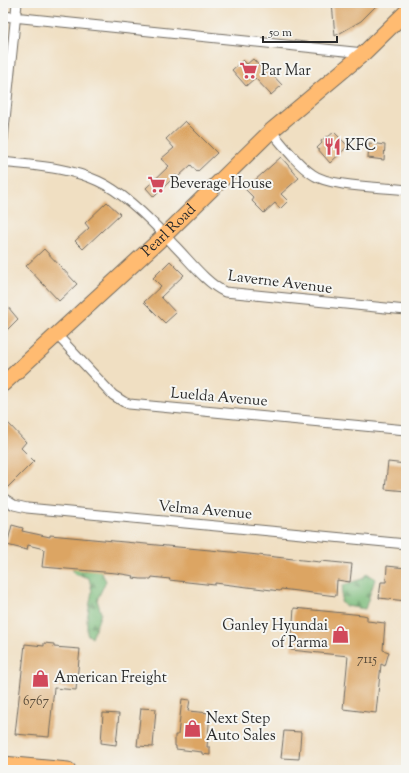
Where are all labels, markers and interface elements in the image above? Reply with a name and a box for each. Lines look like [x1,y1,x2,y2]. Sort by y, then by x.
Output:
scale bar [263,18,337,44]
text: 50 m [268,24,292,42]
supermarket icon: Par Mar [238,61,258,81]
place label: Par Mar [261,61,311,82]
restaurant icon: KFC [322,136,342,156]
place label: KFC [345,136,376,157]
supermarket icon: Beverage House [147,174,167,194]
place label: Beverage House [170,174,272,195]
street label: Pearl Road [137,199,201,262]
street label: Laverne Avenue [227,266,333,300]
street label: Luelda Avenue [170,383,268,413]
street label: Velma Avenue [157,496,253,526]
place label: Ganley Hyundai of Parma [222,616,328,654]
shop icon: Ganley Hyundai of Parma [331,625,351,645]
house number: 7115 [357,651,377,669]
shop icon: American Freight [31,668,51,688]
place label: American Freight [54,668,167,689]
house number: 6767 [23,693,49,711]
place label: Next Step Auto Sales [206,709,276,747]
shop icon: Next Step Auto Sales [183,718,203,738]

